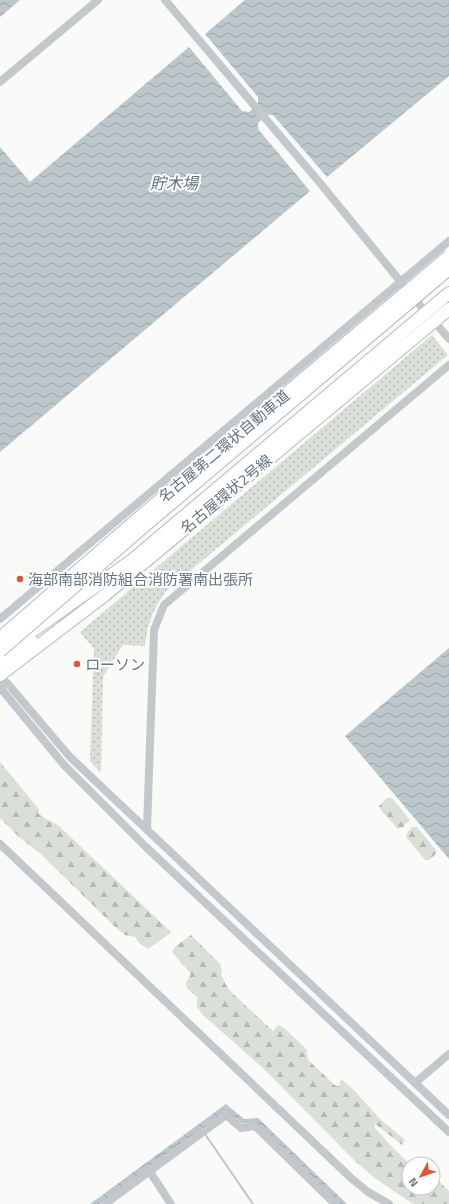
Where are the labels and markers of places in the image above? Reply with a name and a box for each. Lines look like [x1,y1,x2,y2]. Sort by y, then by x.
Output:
place label: 海部南部消防組合消防署南出張所 [28,568,253,591]
marker: 海部南部消防組合消防署南出張所 [15,574,25,584]
place label: ローソン [85,653,145,676]
marker: ローソン [72,659,82,669]

